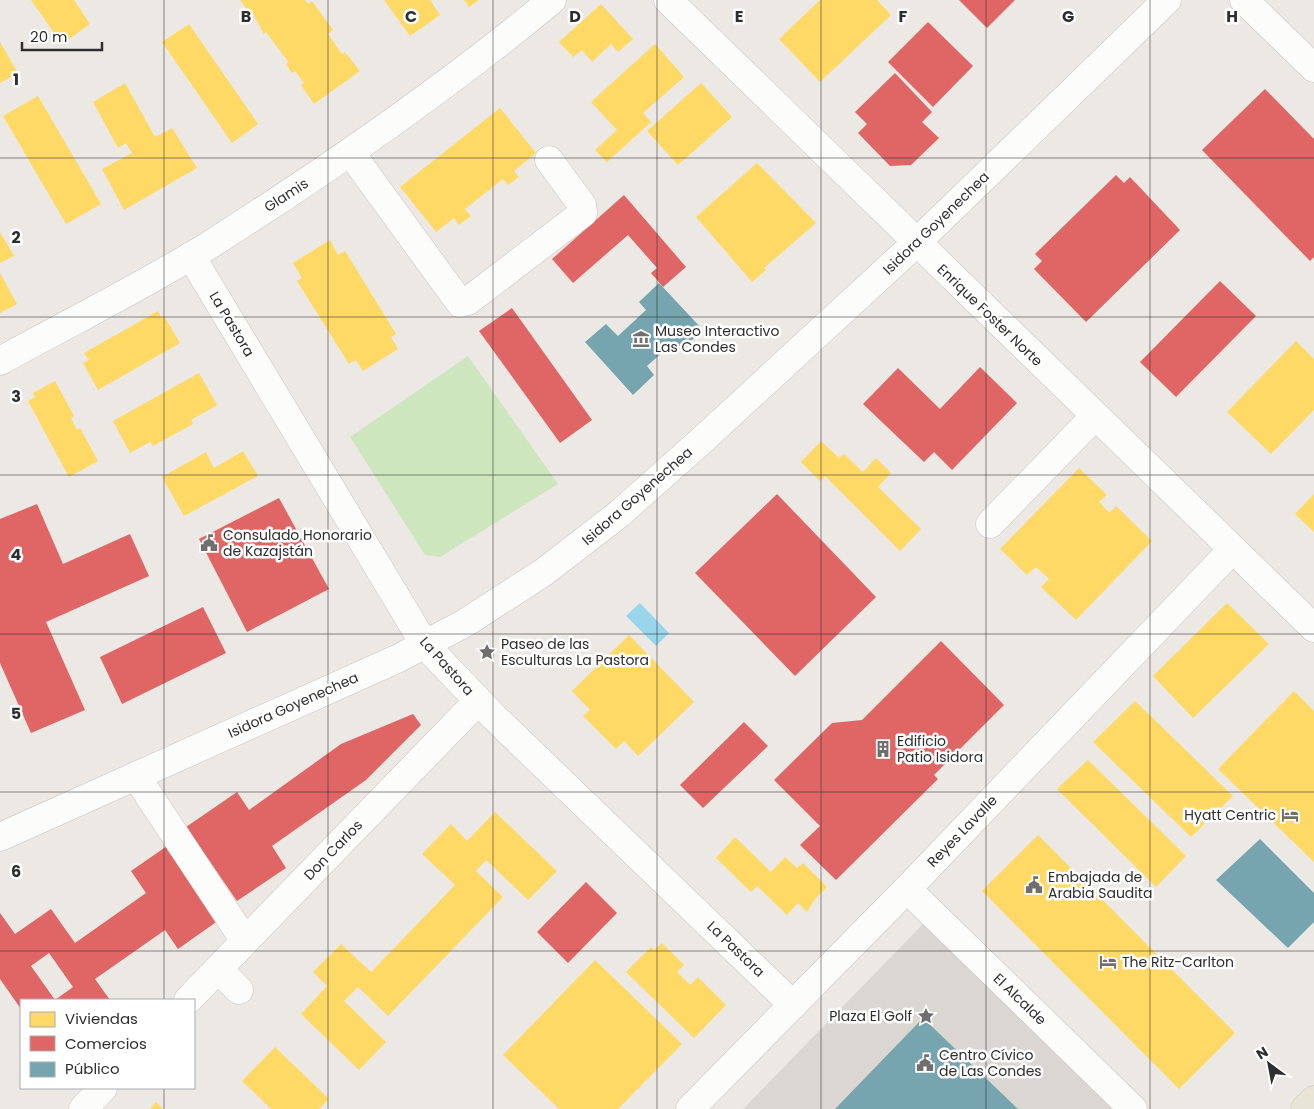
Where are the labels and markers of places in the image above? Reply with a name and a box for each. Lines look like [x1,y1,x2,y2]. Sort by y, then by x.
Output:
place label: Museo Interactivo Las Condes [655,321,779,357]
museum icon: Museo Interactivo Las Condes [631,329,651,349]
place label: Consulado Honorario de Kazajstán [223,525,372,561]
public building icon: Consulado Honorario de Kazajstán [199,533,219,553]
place label: Paseo de las Esculturas La Pastora [501,634,649,670]
place icon: Paseo de las Esculturas La Pastora [477,642,497,662]
place label: Edificio Patio Isidora [897,731,983,767]
building icon: Edificio Patio Isidora [873,739,893,759]
place label: Hyatt Centric [1184,805,1276,825]
hotel icon: Hyatt Centric [1280,805,1300,825]
place label: Embajada de Arabia Saudita [1048,867,1152,903]
public building icon: Embajada de Arabia Saudita [1024,875,1044,895]
hotel icon: The Ritz-Carlton [1098,952,1118,972]
place label: The Ritz-Carlton [1122,952,1234,972]
place label: Plaza El Golf [829,1006,912,1026]
place icon: Plaza El Golf [916,1006,936,1026]
place label: Centro Cívico de Las Condes [939,1045,1042,1081]
public building icon: Centro Cívico de Las Condes [915,1053,935,1073]

